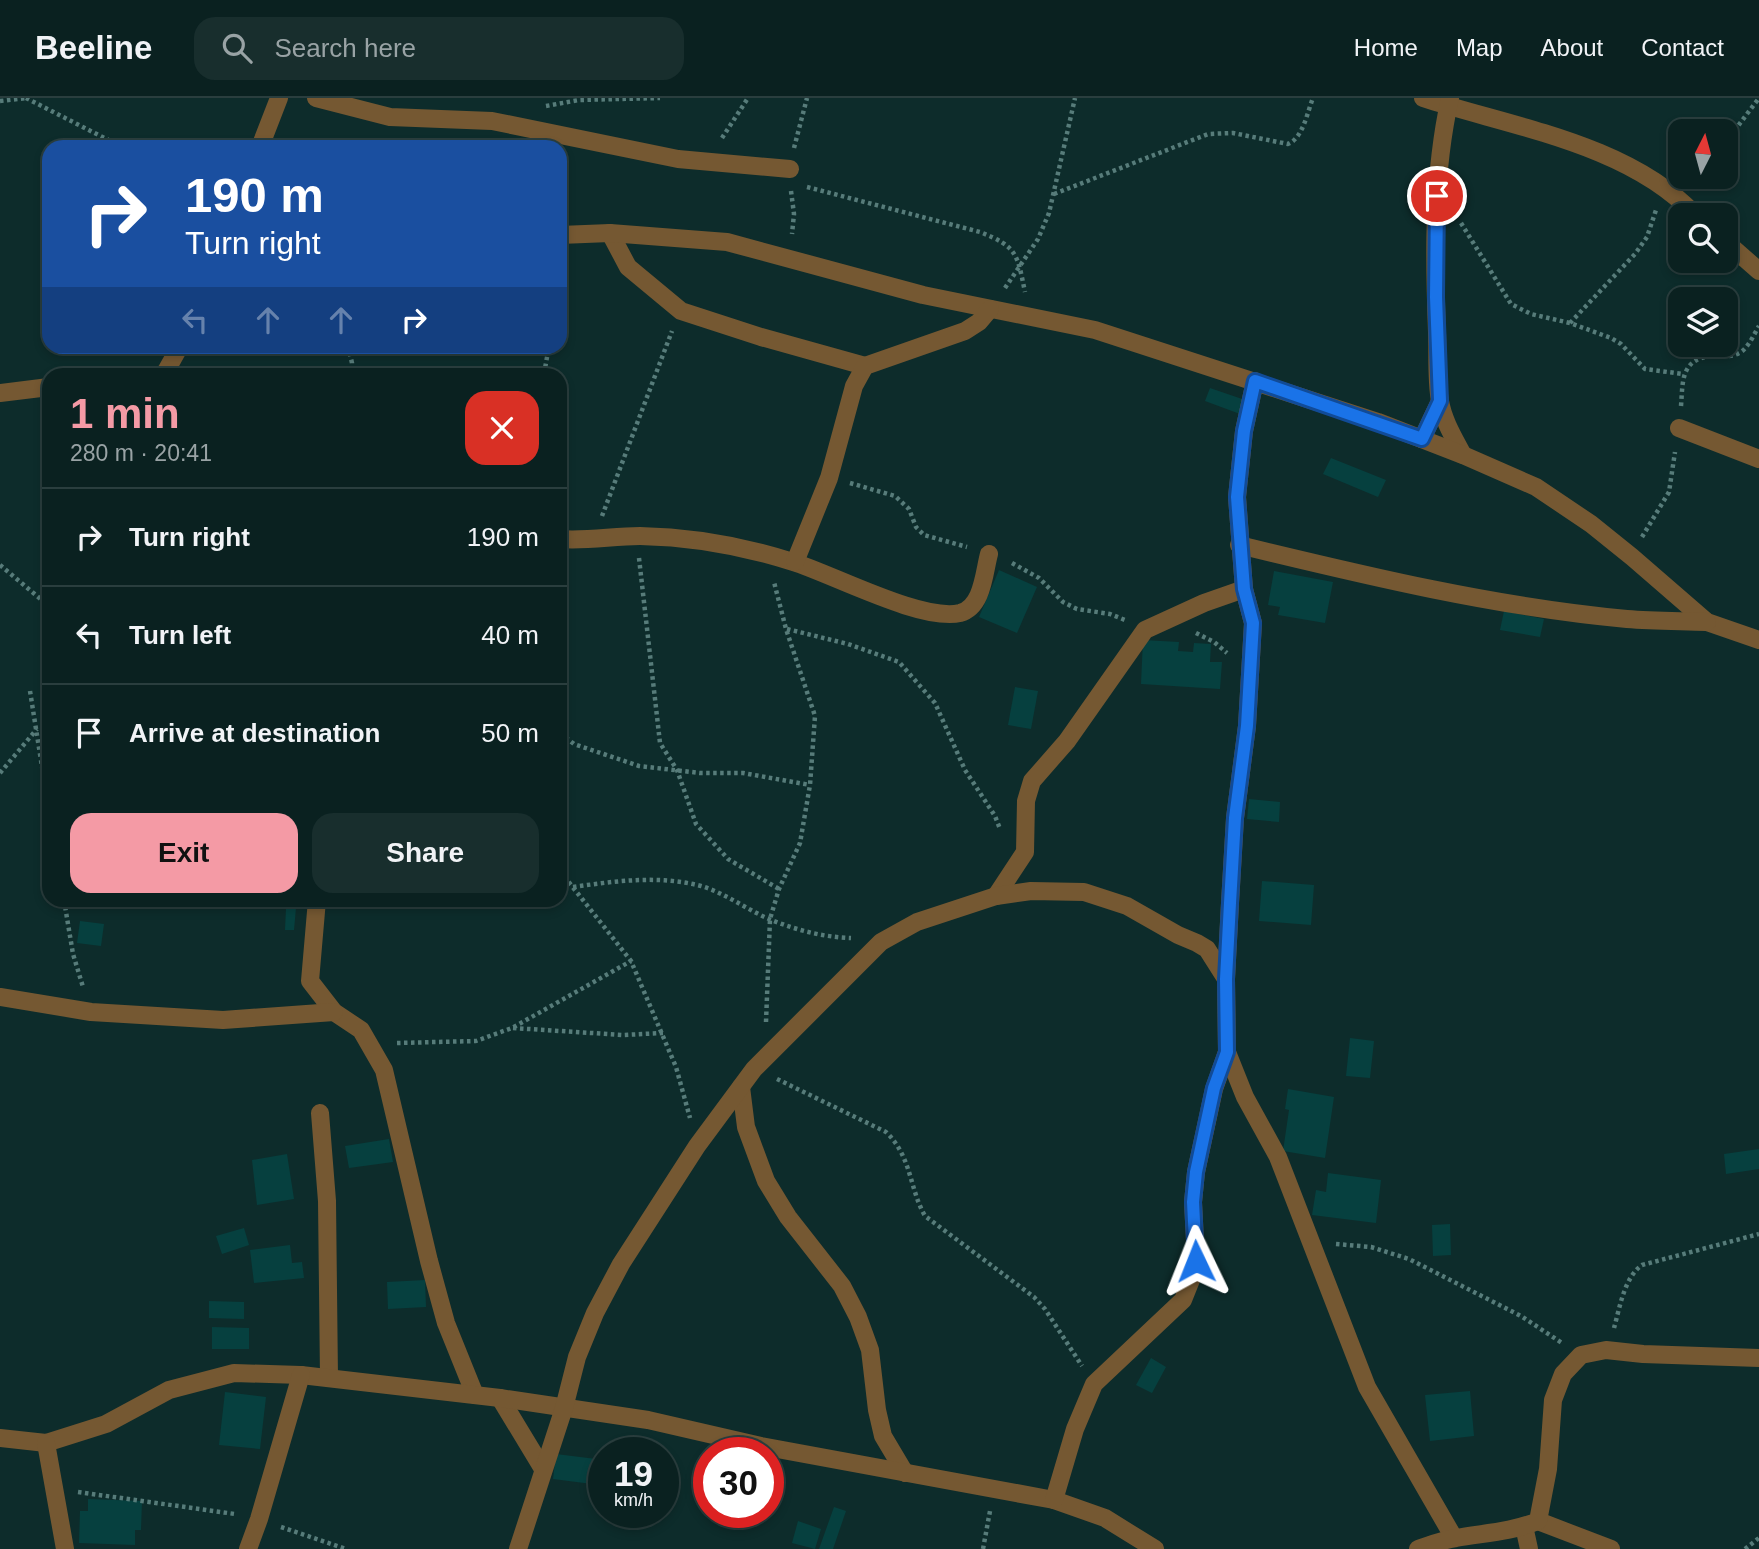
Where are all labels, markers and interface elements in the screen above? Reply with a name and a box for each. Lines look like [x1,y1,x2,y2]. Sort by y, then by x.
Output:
search box [194,17,684,80]
text: Beeline [35,29,152,66]
icon: search [218,29,256,67]
text: Search here [274,33,416,63]
text: Home [1354,34,1418,61]
text: Map [1456,34,1503,61]
text: About [1541,34,1603,61]
text: Contact [1641,34,1724,61]
north arrow [1668,119,1738,189]
map controls [1668,119,1738,357]
pin [1407,166,1467,226]
icon: right [70,168,161,259]
text: 190 m [185,168,324,222]
icon: arrive [1418,177,1456,215]
button: search [1668,203,1738,273]
text: Turn right [185,225,321,261]
button: layers [1668,287,1738,357]
icon: left [176,301,214,339]
icon: ahead [249,301,287,339]
icon: ahead [322,301,360,339]
icon: right [395,301,433,339]
text: 1 min [70,390,180,437]
button: close [465,391,539,465]
text: 280 m · 20:41 [70,440,212,466]
icon: right [70,518,108,556]
text: Turn right [129,522,250,552]
text: 190 m [467,522,539,552]
icon: left [70,616,108,654]
text: Turn left [129,620,231,650]
text: 40 m [481,620,539,650]
icon: arrive [70,714,108,752]
text: Arrive at destination [129,718,380,748]
text: 50 m [481,718,539,748]
button: Exit [70,813,298,893]
button: Share [312,813,539,893]
position arrow [1159,1224,1233,1298]
speed limit sign: 30 [693,1437,784,1528]
text: 19 [614,1454,653,1493]
text: km/h [614,1490,653,1510]

